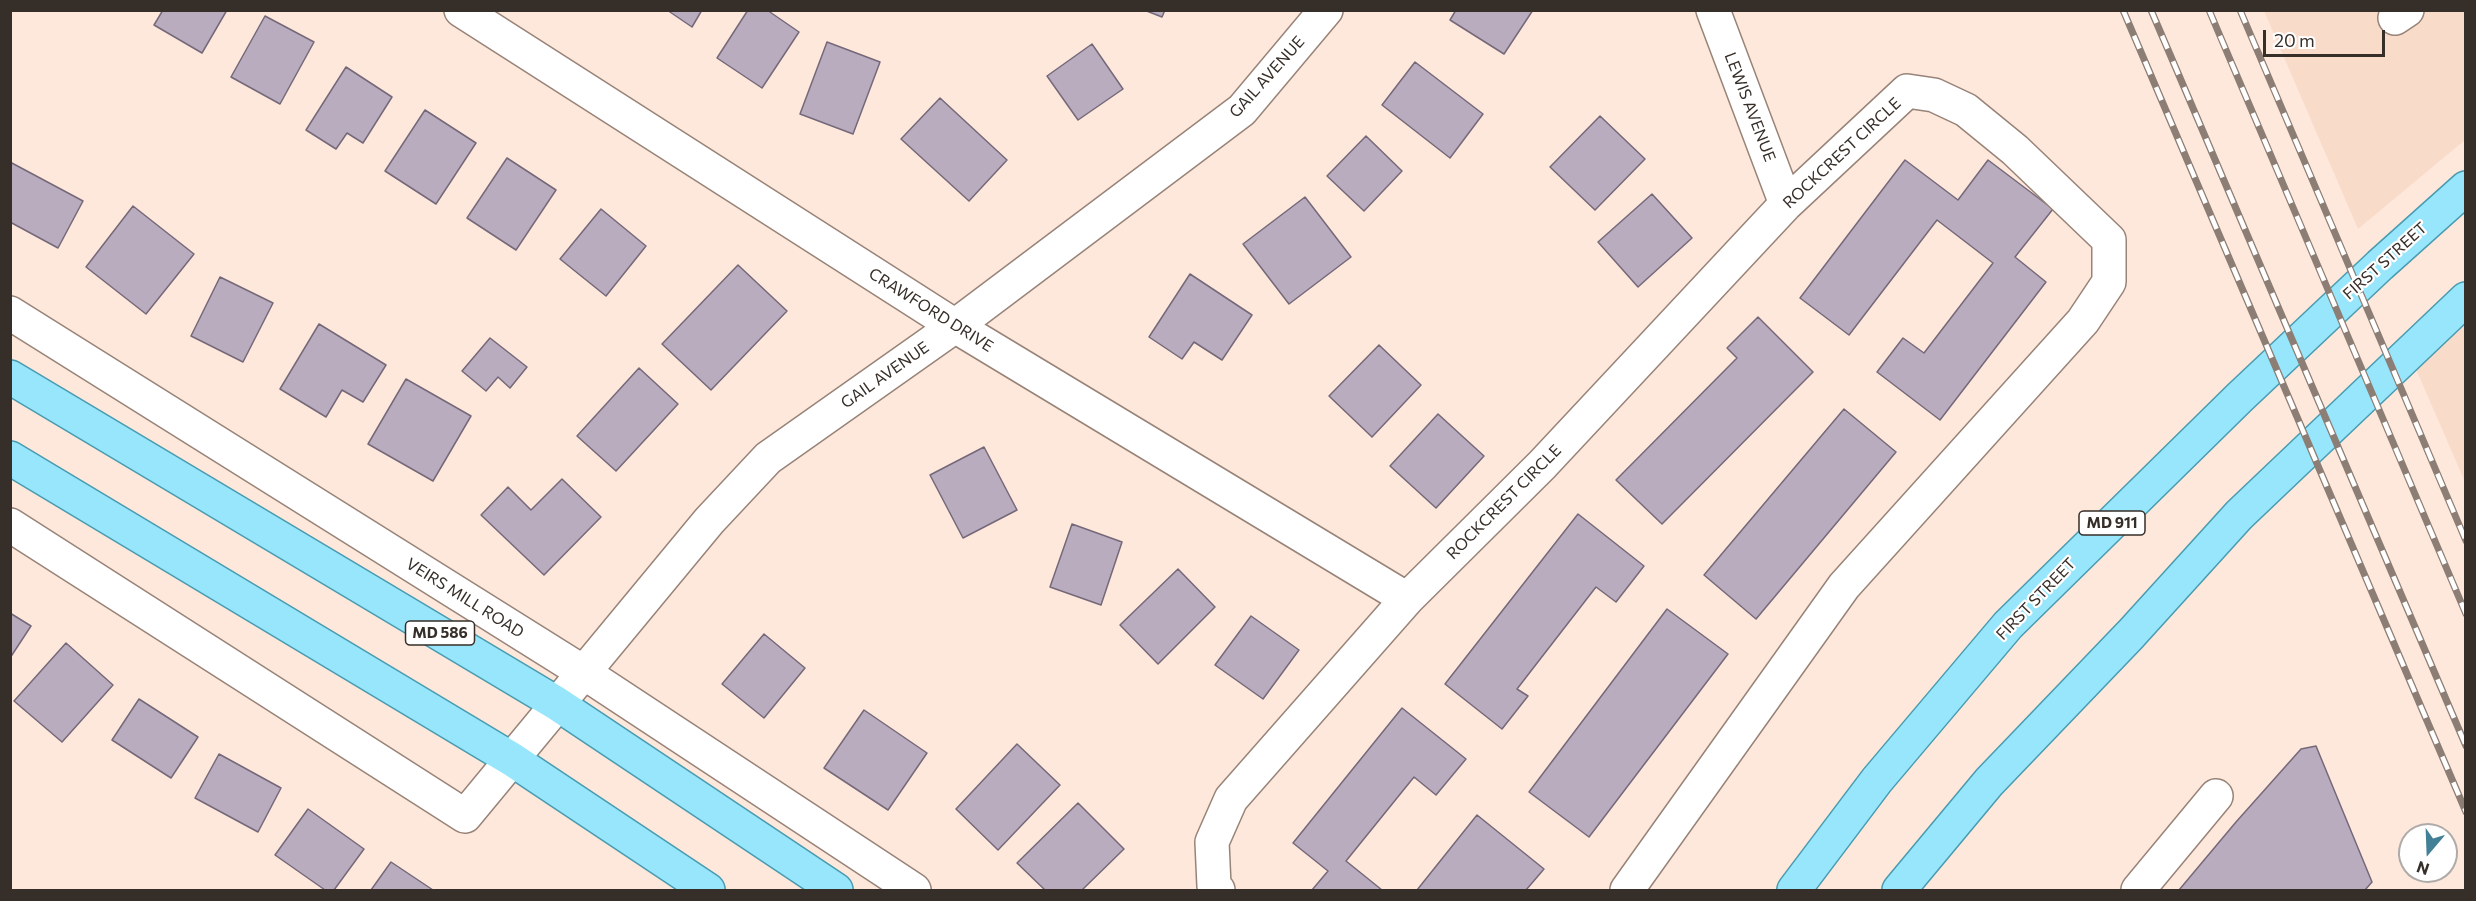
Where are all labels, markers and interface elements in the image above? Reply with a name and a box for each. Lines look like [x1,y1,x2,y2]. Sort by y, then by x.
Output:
scale bar [2266,18,2388,56]
text: 20 m [2274,29,2315,51]
street label: GAIL AVENUE [1225,32,1309,122]
street label: LEWIS AVENUE [1720,50,1780,164]
street label: ROCKCREST CIRCLE [1779,94,1905,212]
street label: FIRST STREET [2339,218,2431,304]
street label: CRAWFORD DRIVE [865,264,997,356]
street label: GAIL AVENUE [837,338,933,412]
street label: ROCKCREST CIRCLE [1443,441,1565,563]
road number: MD 911 [2079,511,2145,535]
street label: VEIRS MILL ROAD [403,554,527,642]
street label: FIRST STREET [1992,554,2080,644]
road number: MD 586 [406,621,474,645]
north arrow [2398,823,2458,883]
text: N [2414,858,2431,880]

